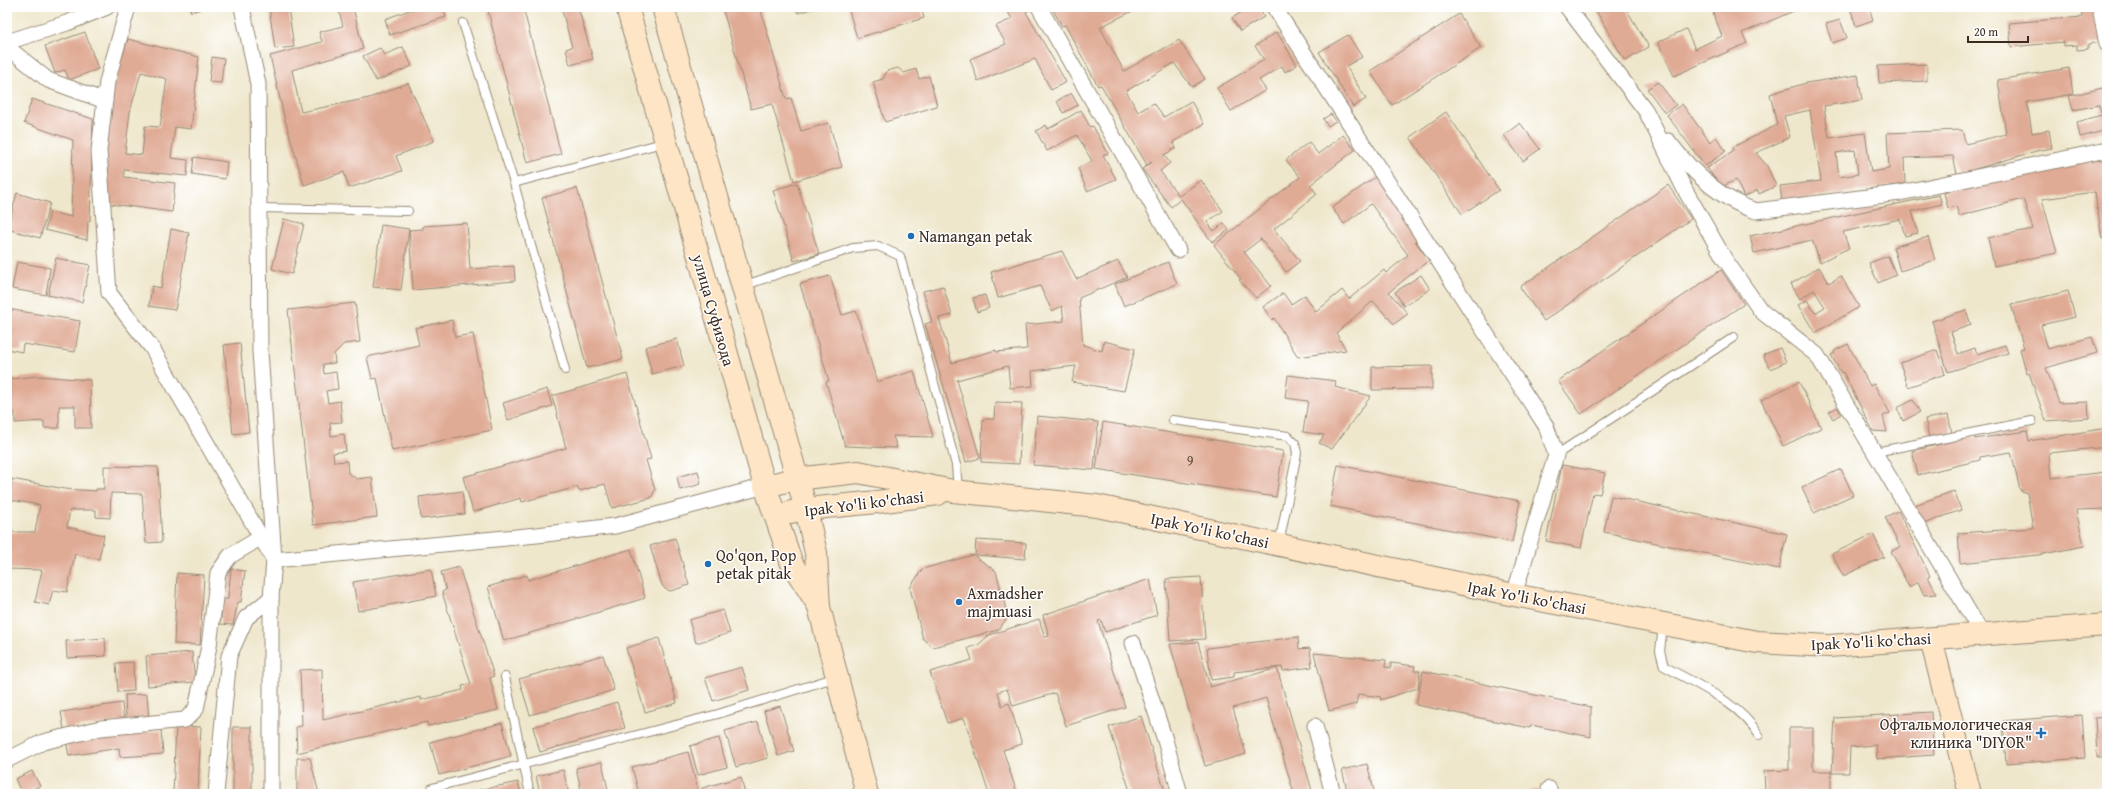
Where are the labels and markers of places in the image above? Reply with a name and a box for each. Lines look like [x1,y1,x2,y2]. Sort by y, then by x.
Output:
place label: Namangan petak [919,224,1033,248]
marker: Namangan petak [906,231,916,241]
place label: Qo'qon, Pop petak pitak [716,543,797,585]
marker: Qo'qon, Pop petak pitak [703,559,713,569]
place label: Axmadsher majmuasi [967,581,1044,623]
marker: Axmadsher majmuasi [954,597,964,607]
place label: Офтальмологическая клиника "DIYOR" [1880,712,2032,754]
marker: Офтальмологическая клиника "DIYOR" [2035,727,2047,739]

